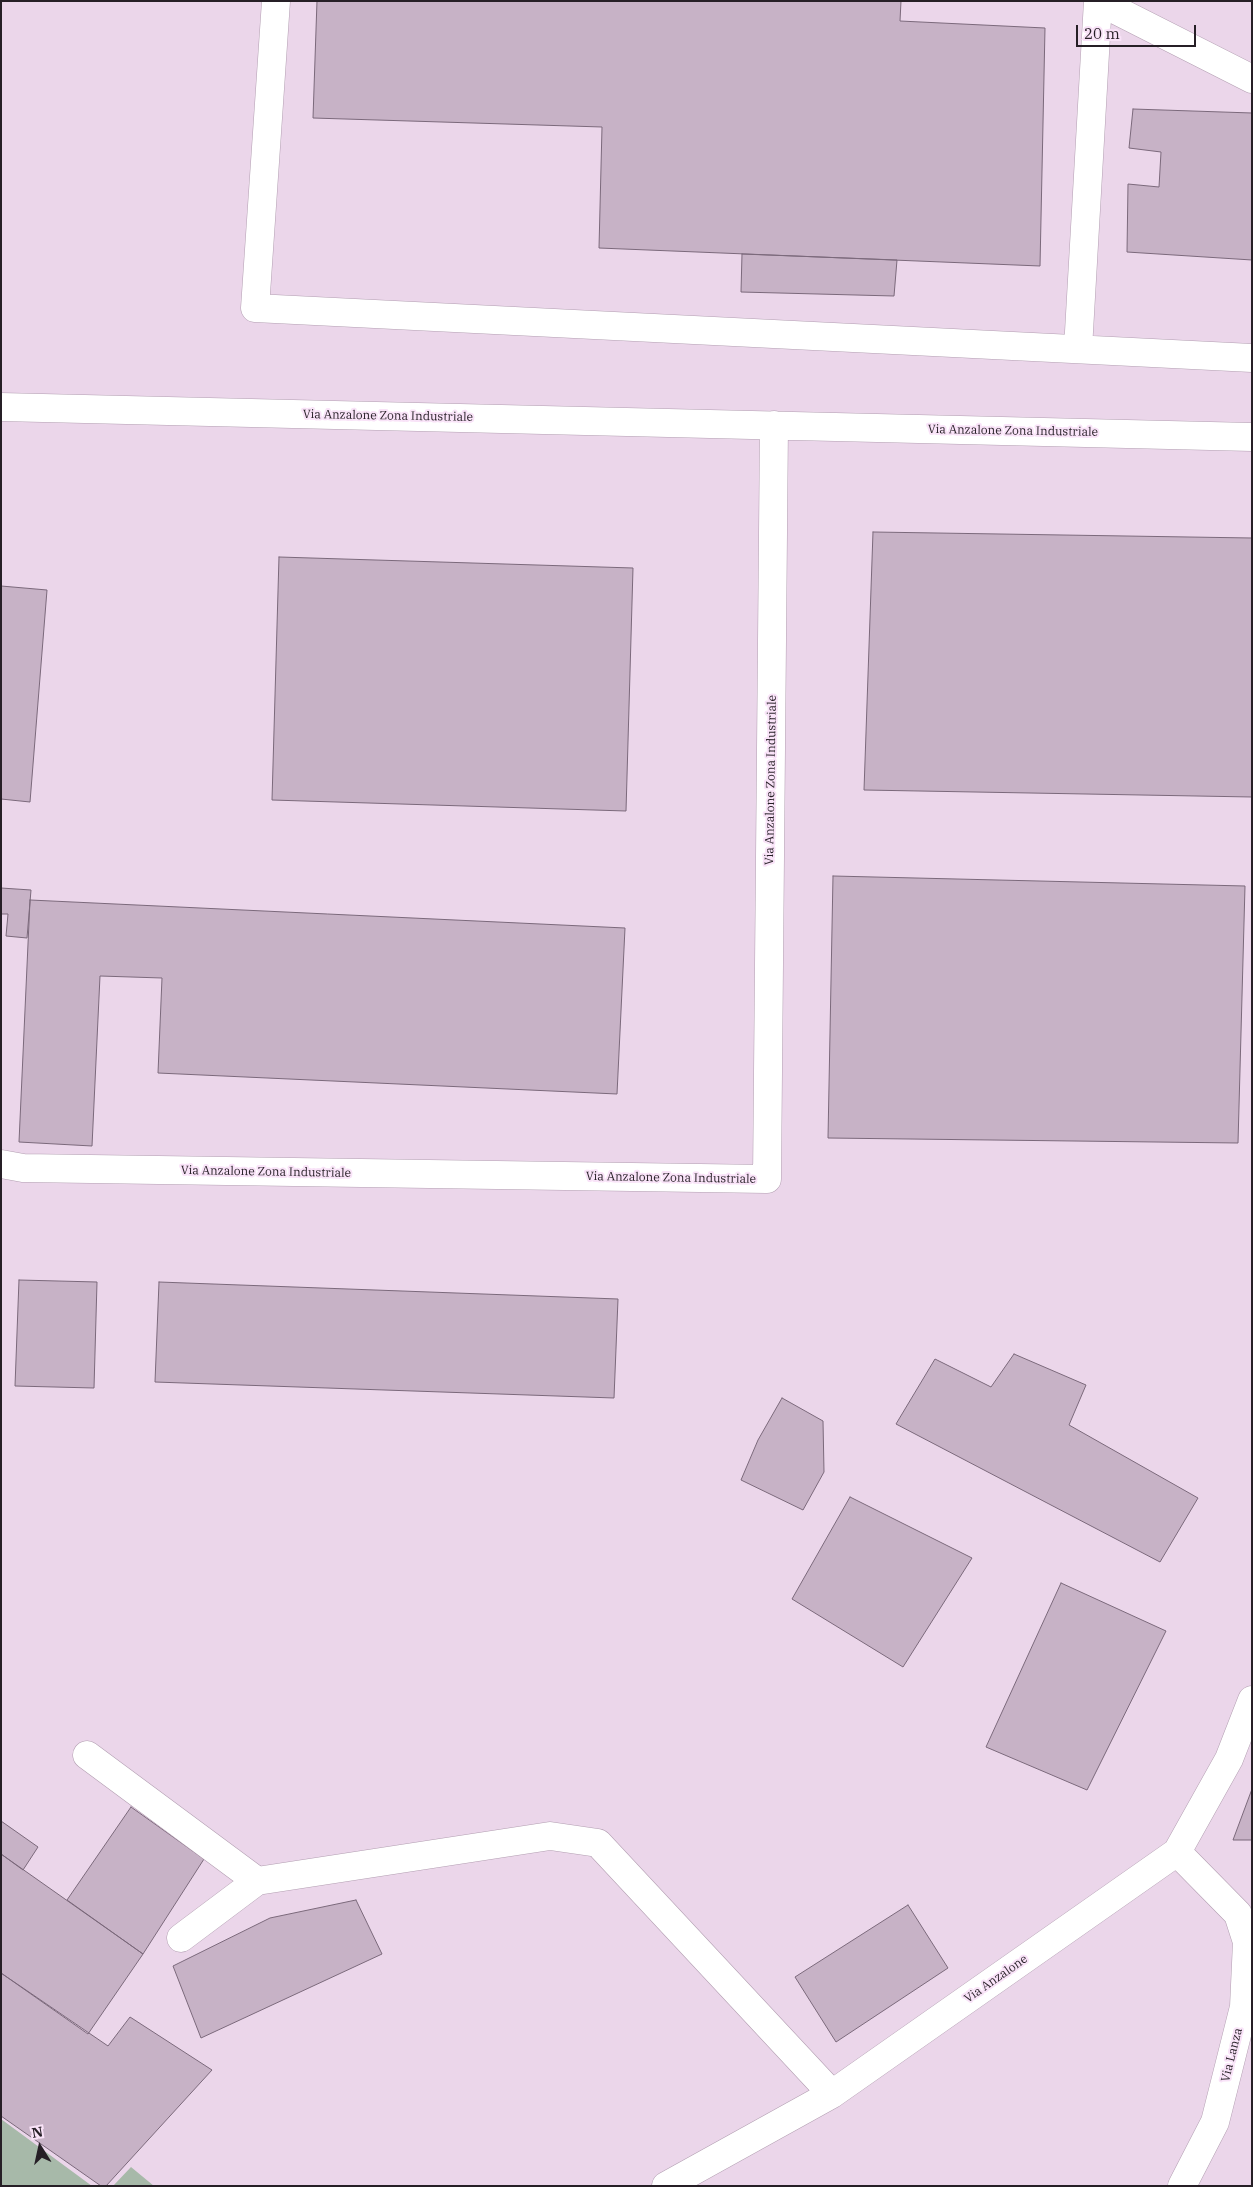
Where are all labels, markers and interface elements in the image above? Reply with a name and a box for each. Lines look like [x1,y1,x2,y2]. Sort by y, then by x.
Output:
scale bar [1078,15,1198,47]
text: 20 m [1084,24,1120,43]
street label: Via Anzalone Zona Industriale [303,407,473,425]
street label: Via Anzalone Zona Industriale [928,422,1098,440]
street label: Via Anzalone Zona Industriale [762,695,780,865]
street label: Via Anzalone Zona Industriale [181,1163,351,1181]
street label: Via Anzalone Zona Industriale [586,1169,756,1187]
street label: Via Anzalone [962,1952,1030,2006]
street label: Via Lanza [1218,2027,1246,2083]
north arrow [15,2122,65,2172]
text: N [30,2122,44,2142]

